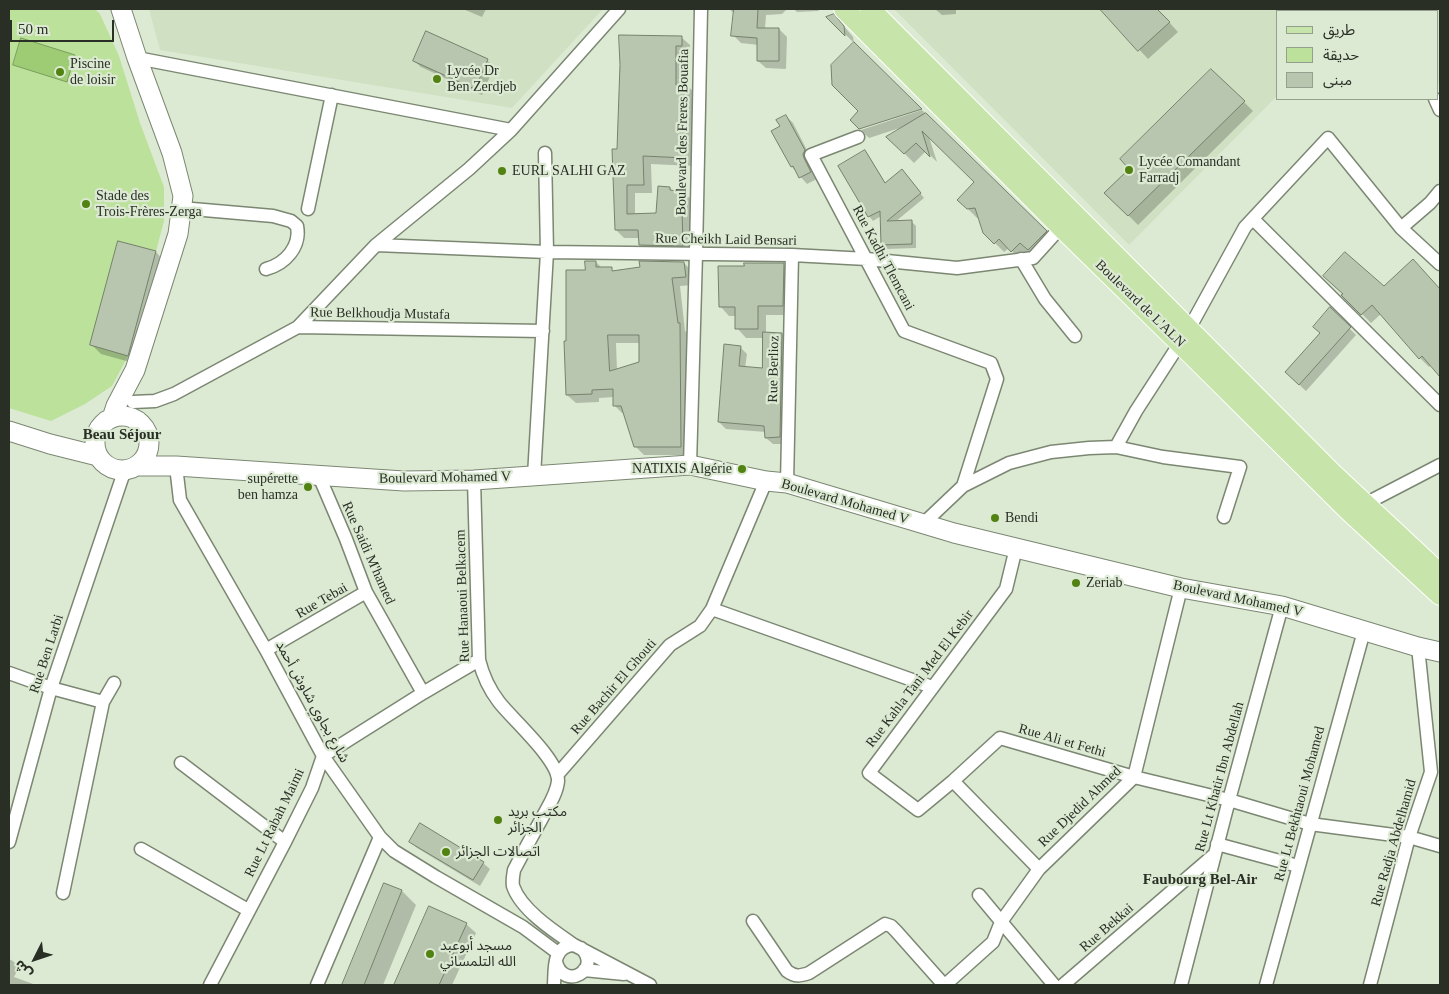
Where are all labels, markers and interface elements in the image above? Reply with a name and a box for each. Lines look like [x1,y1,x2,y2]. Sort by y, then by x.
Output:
scale bar [12,10,116,42]
legend [1276,10,1439,100]
text: 50 m [18,21,48,37]
text: طريق [1323,22,1355,38]
text: حديقة [1323,47,1359,63]
street label: Boulevard des Freres Bouafia [673,48,693,216]
place label: Piscine de loisir [70,56,115,88]
place label: Lycée Dr Ben Zerdjeb [447,63,517,95]
marker: Piscine de loisir [54,66,66,78]
text: مبنى [1323,72,1352,88]
marker: Lycée Dr Ben Zerdjeb [431,73,443,85]
place label: Lycée Comandant Farradj [1139,154,1240,186]
place label: EURL SALHI GAZ [512,163,626,179]
marker: Lycée Comandant Farradj [1123,164,1135,176]
marker: EURL SALHI GAZ [496,165,508,177]
place label: Stade des Trois-Frères-Zerga [96,188,202,220]
marker: Stade des Trois-Frères-Zerga [80,198,92,210]
street label: Rue Kadhi Tlemcani [848,203,918,313]
street label: Rue Cheikh Laid Bensari [655,230,797,250]
street label: Boulevard de L'ALN [1092,257,1188,351]
street label: Rue Belkhoudja Mustafa [310,304,450,324]
street label: Rue Berlioz [765,335,783,403]
district label: Beau Séjour [83,426,161,444]
place label: NATIXIS Algérie [632,461,732,477]
marker: NATIXIS Algérie [736,463,748,475]
street label: Boulevard Mohamed V [379,468,511,488]
place label: supérette ben hamza [238,471,298,504]
street label: Boulevard Mohamed V [779,476,911,528]
marker: supérette ben hamza [302,481,314,493]
street label: Rue Saidi M'hamed [338,499,398,607]
place label: Bendi [1005,510,1038,526]
marker: Bendi [989,512,1001,524]
street label: Rue Hanaoui Belkacem [452,529,474,663]
place label: Zeriab [1086,575,1123,591]
marker: Zeriab [1070,577,1082,589]
street label: Boulevard Mohamed V [1172,577,1304,621]
street label: Rue Tebai [293,579,351,623]
street label: Rue Kahla Tani Med El Kebir [863,607,977,751]
street label: Rue Ben Larbi [26,612,68,696]
street label: Rue Bachir El Ghouti [568,636,660,738]
street label: شارع بجاوي شاوش أحمد [272,638,352,766]
street label: Rue Lt Khatir Ibn Abdellah [1192,700,1248,854]
street label: Rue Ali et Fethi [1017,721,1107,761]
street label: Rue Lt Bekhtaoui Mohamed [1271,725,1329,883]
street label: Rue Djedid Ahmed [1035,763,1125,851]
street label: Rue Lt Rabah Maimi [241,766,309,880]
street label: Rue Radja Abdelhamid [1368,778,1420,908]
place label: مكتب بريد الجزائر [508,804,567,836]
marker: مكتب بريد الجزائر [492,814,504,826]
place label: اتصالات الجزائر [456,844,540,860]
marker: اتصالات الجزائر [440,846,452,858]
district label: Faubourg Bel-Air [1143,871,1257,889]
street label: Rue Bekkai [1077,900,1137,956]
north arrow [10,934,60,984]
place label: مسجد أبوعبد الله التلمساني [440,938,516,970]
marker: مسجد أبوعبد الله التلمساني [424,948,436,960]
text: ش [11,957,35,981]

